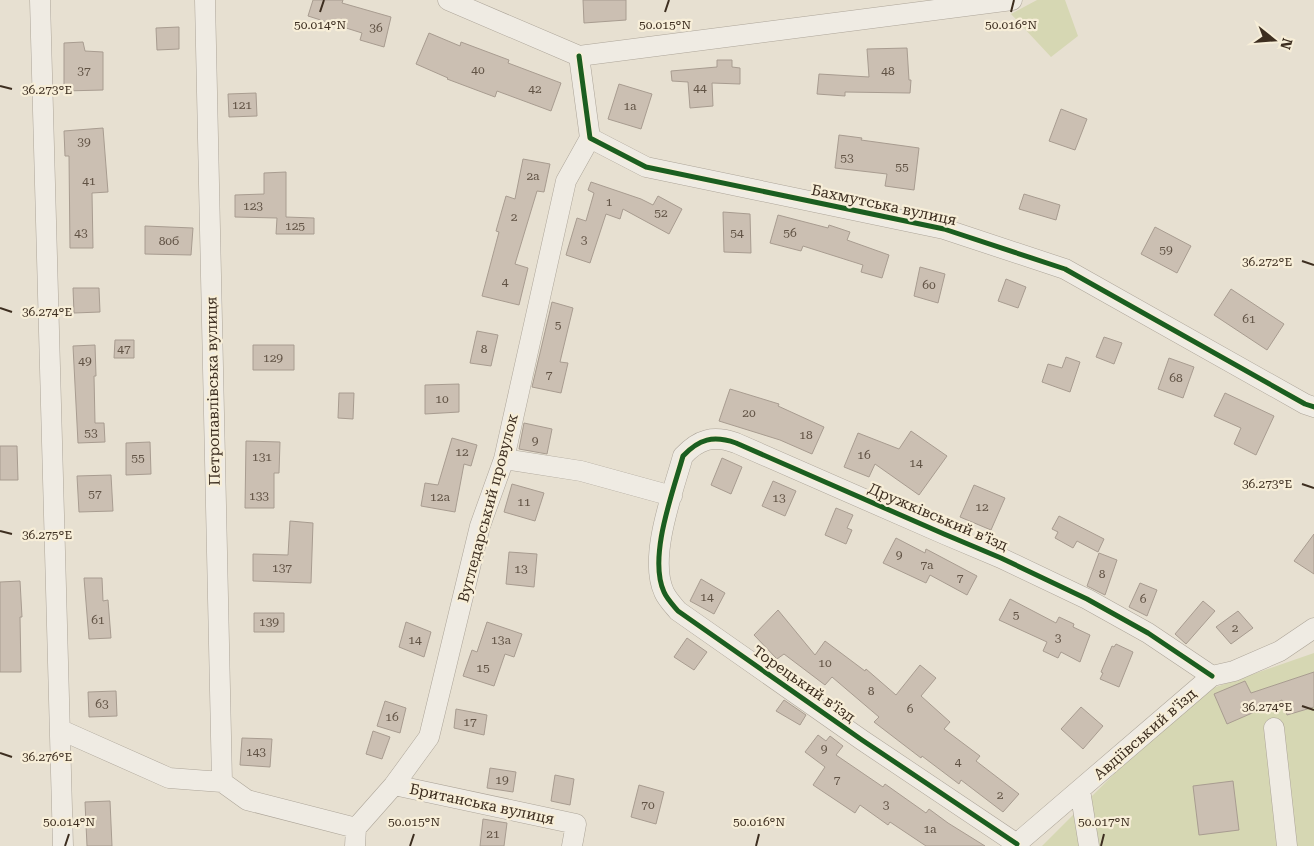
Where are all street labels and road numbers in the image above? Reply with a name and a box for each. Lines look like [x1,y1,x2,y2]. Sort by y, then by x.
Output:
street label: Бахмутська вулиця [810,181,958,229]
street label: Петропавлівська вулиця [202,296,224,486]
street label: Вугледарський провулок [454,411,522,604]
street label: Дружківський в’їзд [865,479,1011,555]
street label: Торецький в’їзд [749,642,859,726]
street label: Авдіївський в'їзд [1090,684,1200,783]
street label: Британська вулиця [408,780,556,828]

